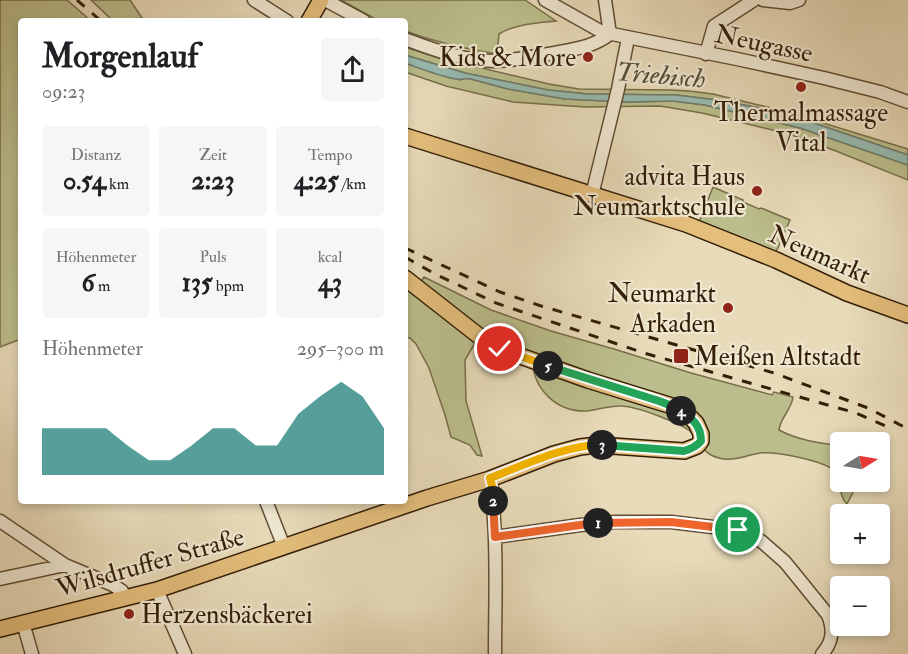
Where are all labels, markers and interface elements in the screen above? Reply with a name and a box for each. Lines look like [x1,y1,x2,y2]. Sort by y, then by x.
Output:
street label: Neugasse [712,18,816,70]
text: Morgenlauf [42,36,198,77]
button: share [321,38,384,101]
place label: Kids & More [439,42,576,74]
marker: Kids & More [581,50,595,64]
water label: Triebisch [615,55,707,96]
text: 09:23 [42,79,85,104]
marker: Thermalmassage Vital [794,80,808,94]
place label: Thermalmassage Vital [714,97,888,159]
text: Distanz [71,145,121,165]
text: Zeit [199,145,227,165]
text: Tempo [308,145,352,165]
place label: advita Haus Neumarktschule [573,161,745,223]
text: 0.54 [63,165,106,197]
text: 2:23 [192,165,234,197]
text: 4:25 [294,165,339,197]
text: km [106,174,129,194]
text: /km [339,174,366,194]
marker: advita Haus Neumarktschule [750,184,764,198]
street label: Neumarkt [764,218,875,292]
text: Höhenmeter [56,247,136,267]
text: Puls [199,247,227,267]
text: kcal [318,247,342,267]
text: 6 [82,267,95,299]
text: 135 [182,267,212,299]
text: 43 [318,267,342,299]
text: m [95,276,110,296]
text: bpm [212,276,244,296]
place label: Neumarkt Arkaden [608,278,716,340]
marker: Neumarkt Arkaden [721,301,735,315]
pin [474,323,525,374]
icon: check [483,332,516,365]
text: Höhenmeter [42,336,143,361]
text: 295–300 m [297,336,384,361]
place label: Meißen Altstadt [694,341,861,373]
marker: Meißen Altstadt [672,347,690,365]
pin: 5 [533,351,563,381]
text: 5 [544,356,552,376]
pin: 4 [666,396,696,426]
text: 4 [677,401,685,421]
pin: 3 [587,430,617,460]
north arrow [830,432,890,492]
map controls [830,432,890,636]
text: 3 [599,435,605,455]
pin: 2 [478,486,508,516]
text: 2 [489,491,497,511]
pin [712,504,763,555]
button: + [830,504,890,564]
pin: 1 [583,508,613,538]
text: 1 [595,513,601,533]
icon: arrive [721,513,754,546]
street label: Wilsdruffer Straße [52,521,248,605]
button: − [830,576,890,636]
place label: Herzensbäckerei [141,599,313,631]
marker: Herzensbäckerei [122,607,136,621]

